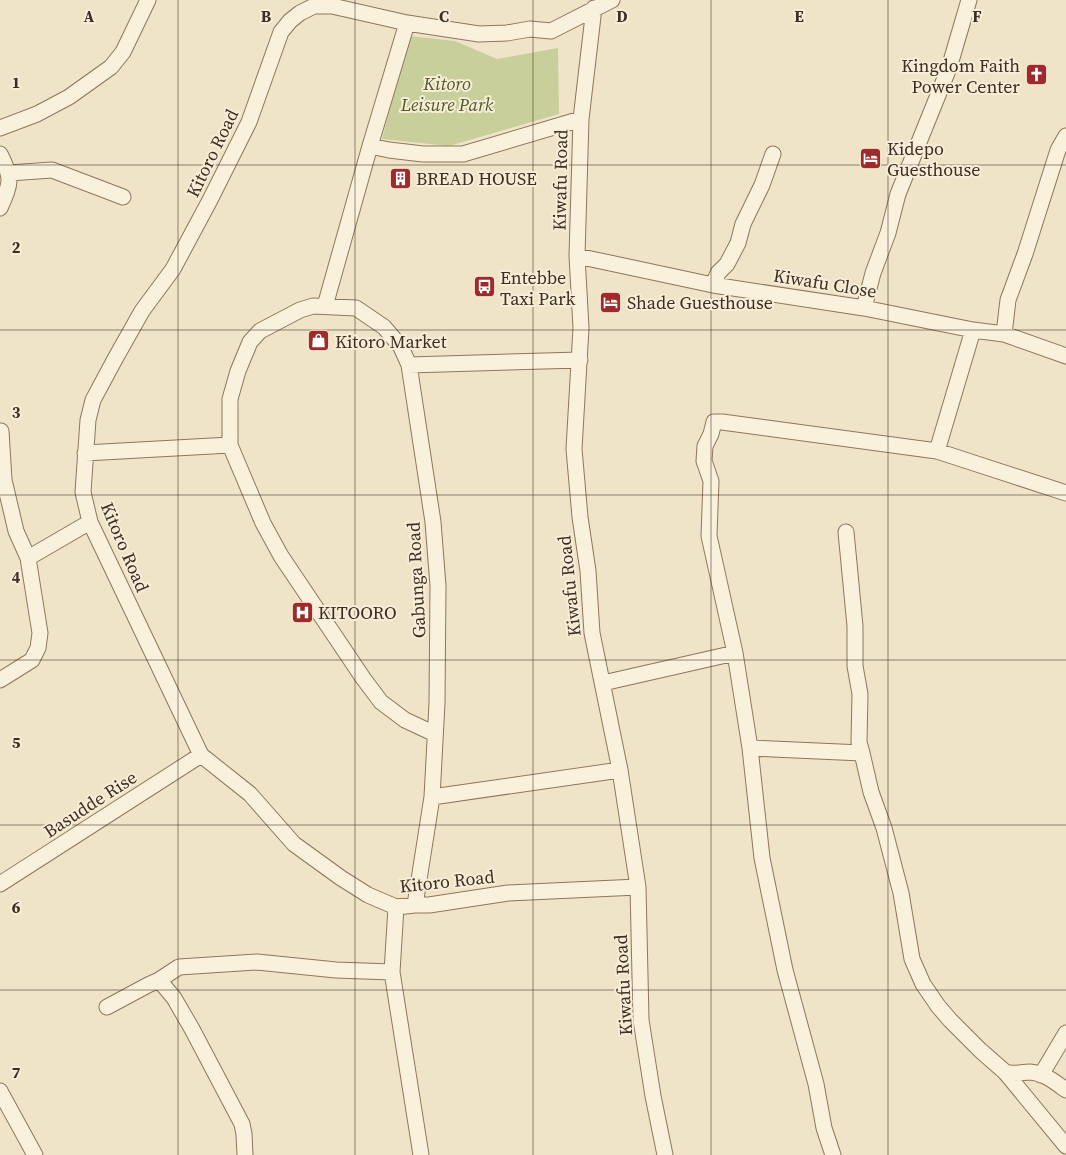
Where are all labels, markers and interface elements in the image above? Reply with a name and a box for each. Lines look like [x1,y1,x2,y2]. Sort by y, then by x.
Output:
text: A [84,5,95,27]
text: B [261,5,272,27]
text: C [439,5,449,27]
text: D [616,5,628,27]
text: E [794,5,804,27]
text: F [972,5,982,27]
place label: Kingdom Faith Power Center [901,53,1020,99]
church icon: Kingdom Faith Power Center [1024,63,1048,87]
text: 1 [12,71,20,93]
park label: Kitoro Leisure Park [400,71,494,117]
street label: Kitoro Road [180,105,244,201]
street label: Kiwafu Road [547,129,573,231]
place label: Kidepo Guesthouse [887,136,980,182]
hotel icon: Kidepo Guesthouse [859,146,883,170]
building icon: BREAD HOUSE [388,166,412,190]
place label: BREAD HOUSE [416,166,537,191]
text: 2 [12,236,21,258]
street label: Kiwafu Close [772,263,878,303]
place label: Entebbe Taxi Park [500,265,575,311]
bus stop icon: Entebbe Taxi Park [472,275,496,299]
hotel icon: Shade Guesthouse [599,290,623,314]
place label: Shade Guesthouse [627,290,773,315]
shop icon: Kitoro Market [307,329,331,353]
place label: Kitoro Market [335,329,447,354]
text: 3 [12,401,21,423]
street label: Kitoro Road [95,498,155,596]
street label: Gabunga Road [400,521,432,639]
street label: Kiwafu Road [551,534,587,638]
text: 4 [12,566,21,588]
hospital icon: KITOORO [290,600,314,624]
place label: KITOORO [318,600,397,625]
text: 5 [12,731,21,753]
street label: Basudde Rise [39,765,141,843]
street label: Kitoro Road [398,864,496,898]
text: 6 [12,896,21,918]
street label: Kiwafu Road [608,934,638,1036]
text: 7 [12,1061,21,1083]

